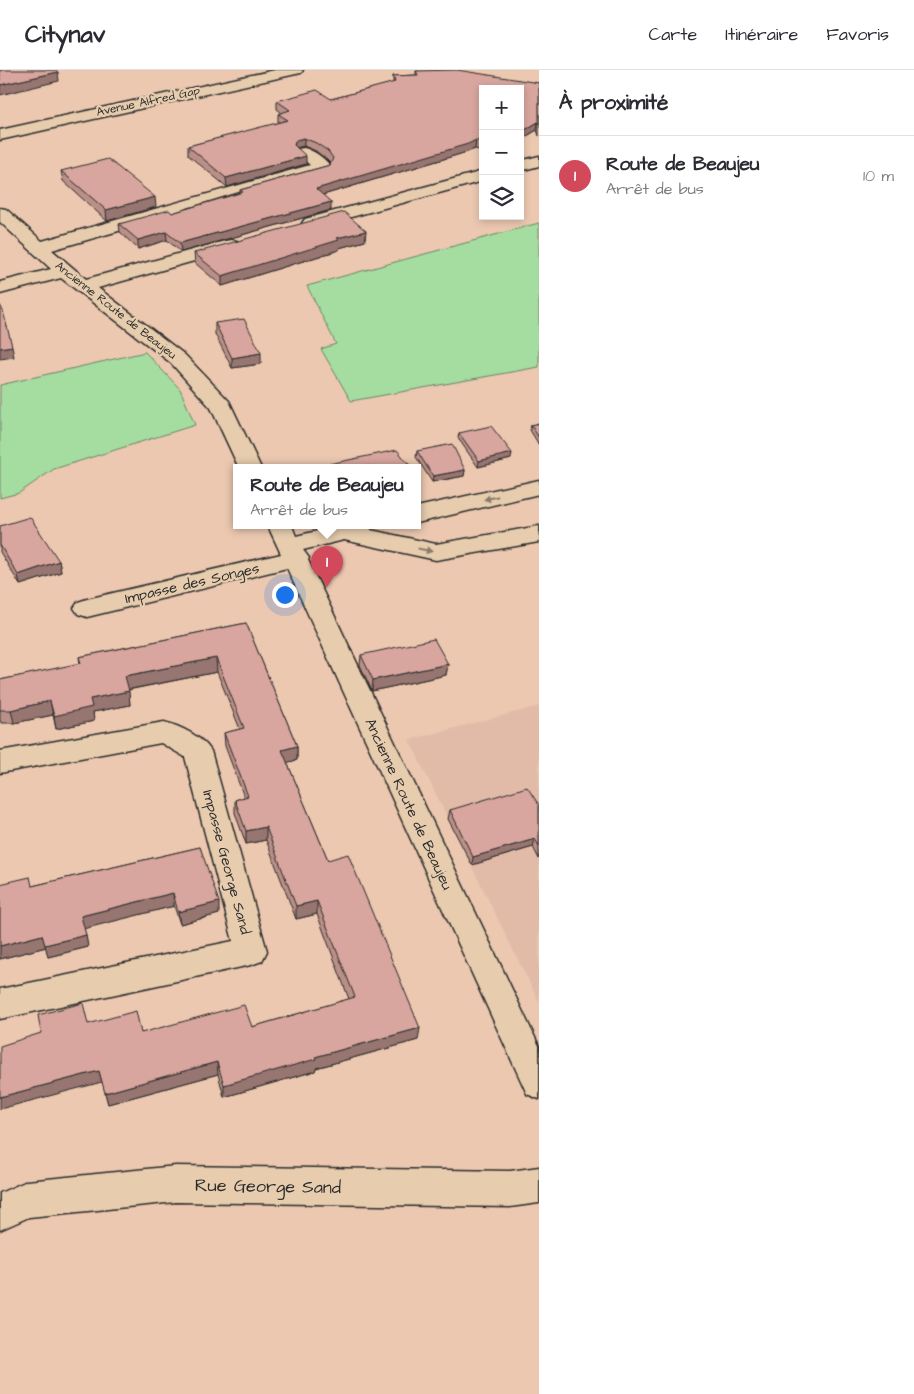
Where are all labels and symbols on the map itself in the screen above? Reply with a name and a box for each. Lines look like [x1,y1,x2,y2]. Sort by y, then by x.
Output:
street label: Avenue Alfred Gap [95,82,202,121]
street label: Ancienne Route de Beaujeu [51,258,180,363]
one-way arrow [484,494,499,502]
pin: 1 [311,546,343,587]
one-way arrow [417,546,433,554]
street label: Impasse des Songes [123,558,262,610]
your location [272,582,298,608]
street label: Ancienne Route de Beaujeu [359,715,458,894]
street label: Impasse George Sand [196,788,256,937]
street label: Rue George Sand [195,1173,341,1201]

